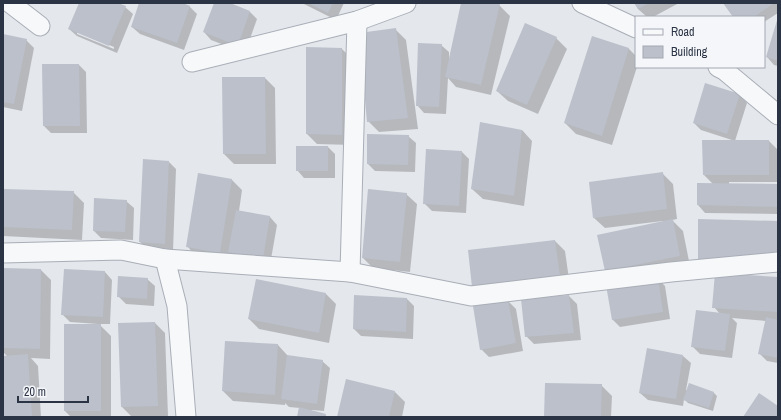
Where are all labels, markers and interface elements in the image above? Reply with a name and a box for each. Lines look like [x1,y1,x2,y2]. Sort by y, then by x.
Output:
legend [635,16,765,68]
text: Road [671,24,695,40]
text: Building [671,44,708,60]
scale bar [18,378,88,404]
text: 20 m [24,384,46,400]

